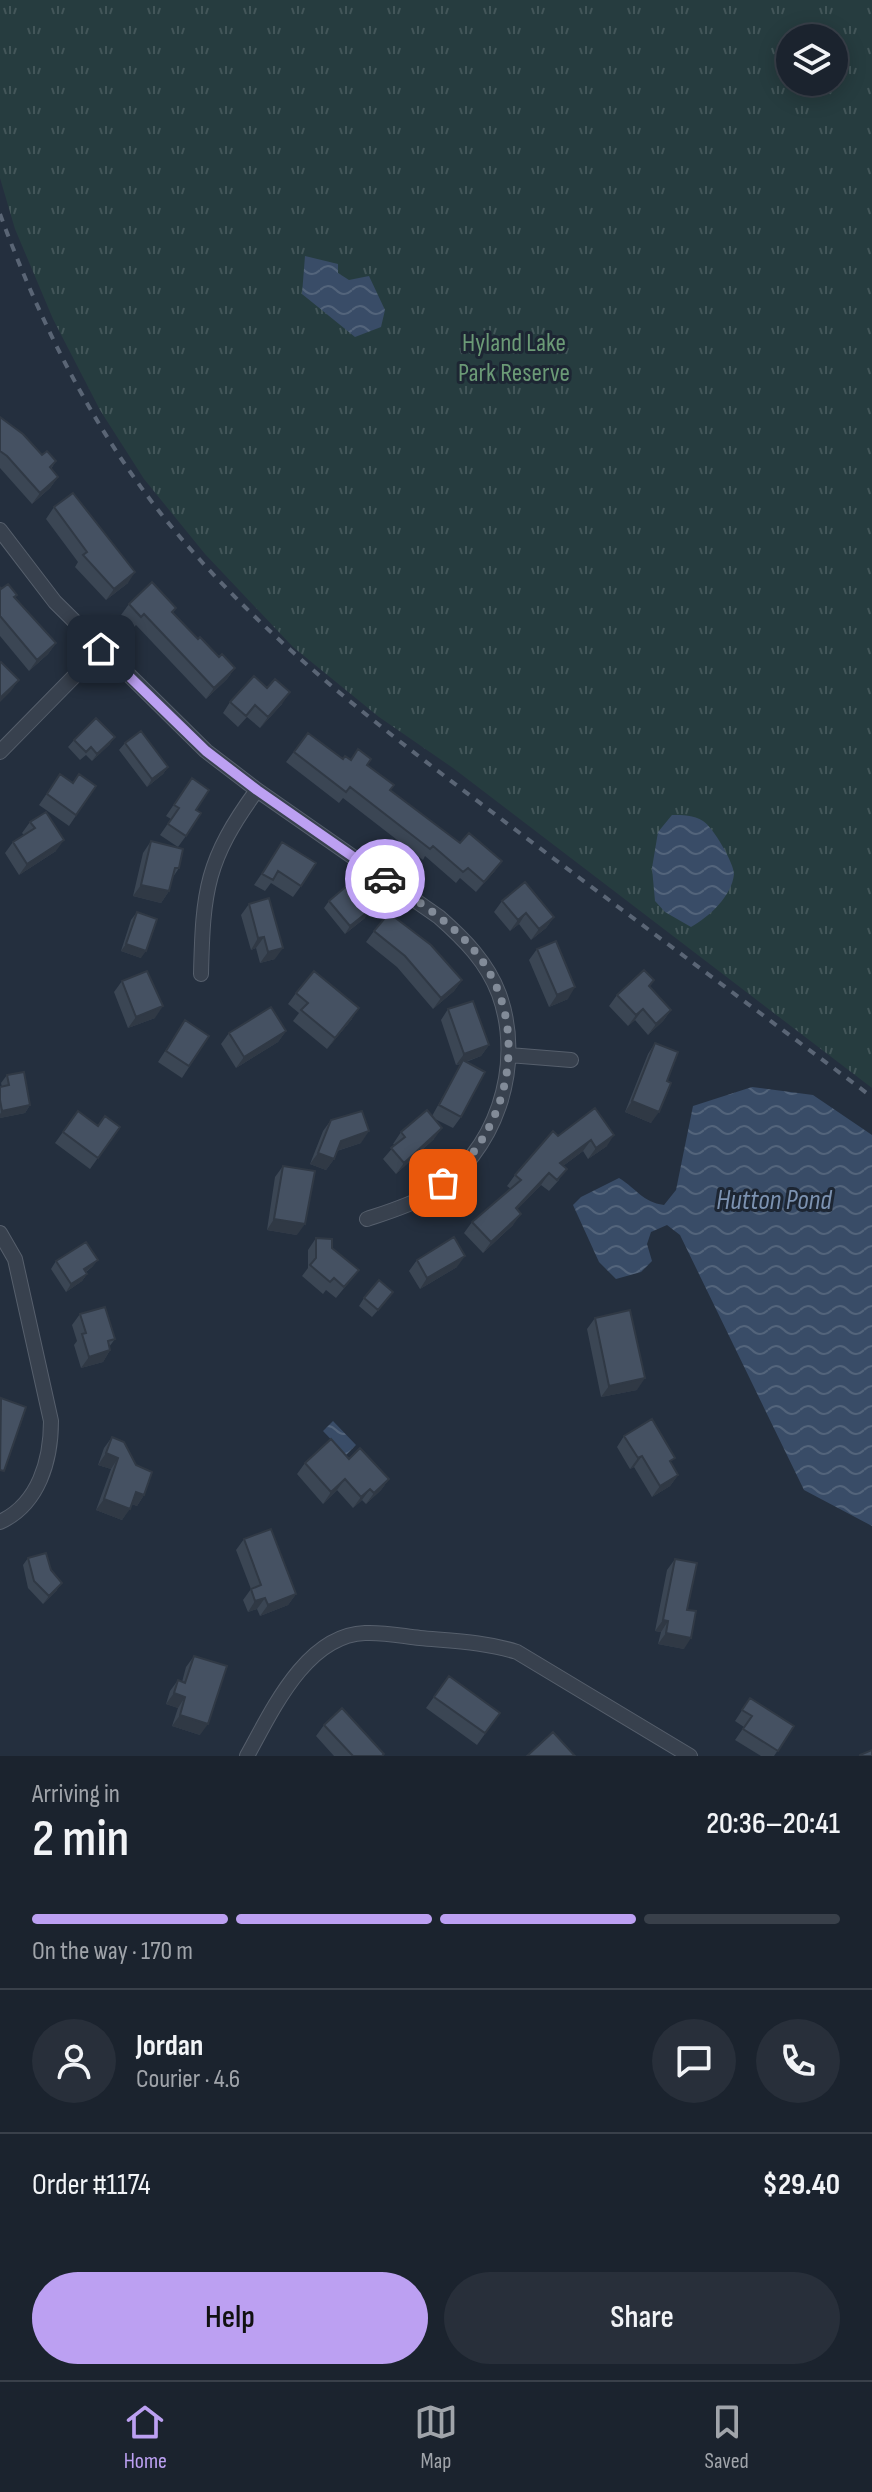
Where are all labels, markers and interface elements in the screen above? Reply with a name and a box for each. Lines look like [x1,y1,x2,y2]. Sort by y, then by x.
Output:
map controls [776,24,848,96]
button: layers [776,24,848,96]
park label: Hyland Lake Park Reserve [458,328,570,389]
pin [67,615,135,683]
icon: home [79,627,123,671]
courier [345,839,425,919]
icon: car [363,857,407,901]
pin [409,1149,477,1217]
icon: bag [421,1161,465,1205]
water label: Hutton Pond [716,1184,833,1217]
text: Arriving in [32,1779,120,1810]
text: 20:36–20:41 [706,1806,840,1842]
text: 2 min [32,1808,129,1871]
text: On the way · 170 m [32,1936,193,1967]
button: person [32,2019,116,2103]
button: chat [652,2019,736,2103]
button: phone [756,2019,840,2103]
text: Jordan [136,2028,203,2064]
text: Courier · 4.6 [136,2064,240,2095]
text: Order #1174 [32,2167,150,2203]
text: $29.40 [763,2167,840,2203]
button: Help [32,2272,428,2364]
button: Share [444,2272,840,2364]
tab: Home [123,2400,167,2475]
tab: Map [414,2400,458,2475]
tab: Saved [705,2400,749,2475]

